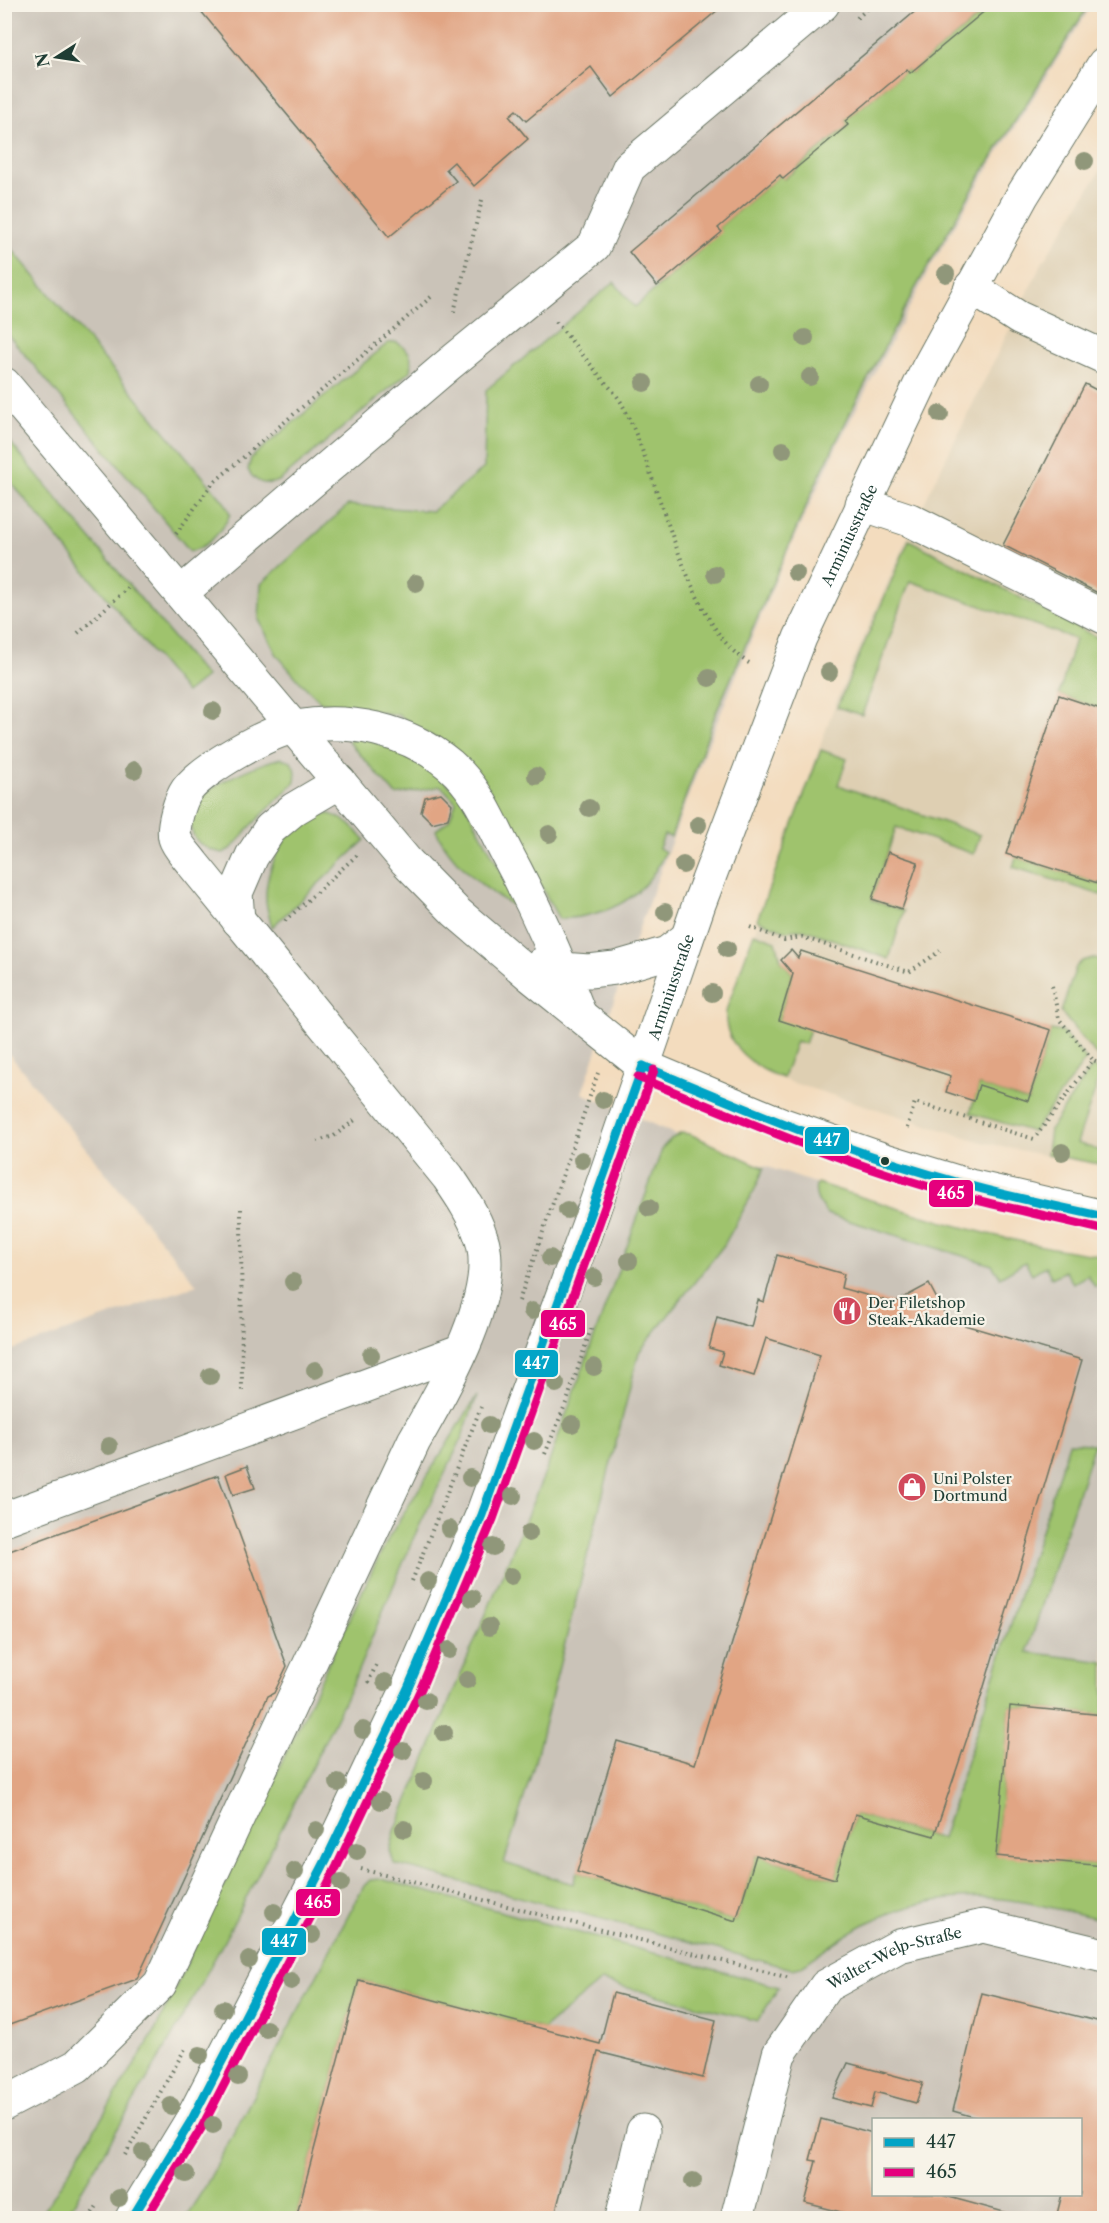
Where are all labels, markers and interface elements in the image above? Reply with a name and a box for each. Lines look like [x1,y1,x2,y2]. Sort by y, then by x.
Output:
north arrow [27,27,87,87]
text: N [31,51,54,69]
street label: Arminiusstraße [816,481,881,590]
street label: Arminiusstraße [643,931,697,1043]
line badge: 447 [804,1126,850,1155]
text: 447 [813,1130,841,1150]
unlabelled marker [879,1155,891,1167]
line badge: 465 [928,1179,974,1208]
text: 465 [937,1183,965,1203]
place label: Der Filetshop Steak-Akademie [868,1293,985,1329]
restaurant icon: Der Filetshop Steak-Akademie [831,1295,863,1327]
line badge: 465 [540,1309,586,1338]
text: 465 [549,1314,577,1334]
line badge: 447 [514,1349,559,1378]
text: 447 [522,1353,550,1373]
place label: Uni Polster Dortmund [933,1469,1012,1505]
shop icon: Uni Polster Dortmund [896,1471,928,1503]
line badge: 465 [295,1888,341,1917]
text: 465 [304,1892,332,1912]
street label: Walter-Welp-Straße [823,1922,964,1993]
line badge: 447 [261,1927,307,1956]
text: 447 [270,1931,298,1951]
legend [872,2118,1082,2196]
text: 447 [926,2131,956,2153]
text: 465 [926,2161,957,2183]

